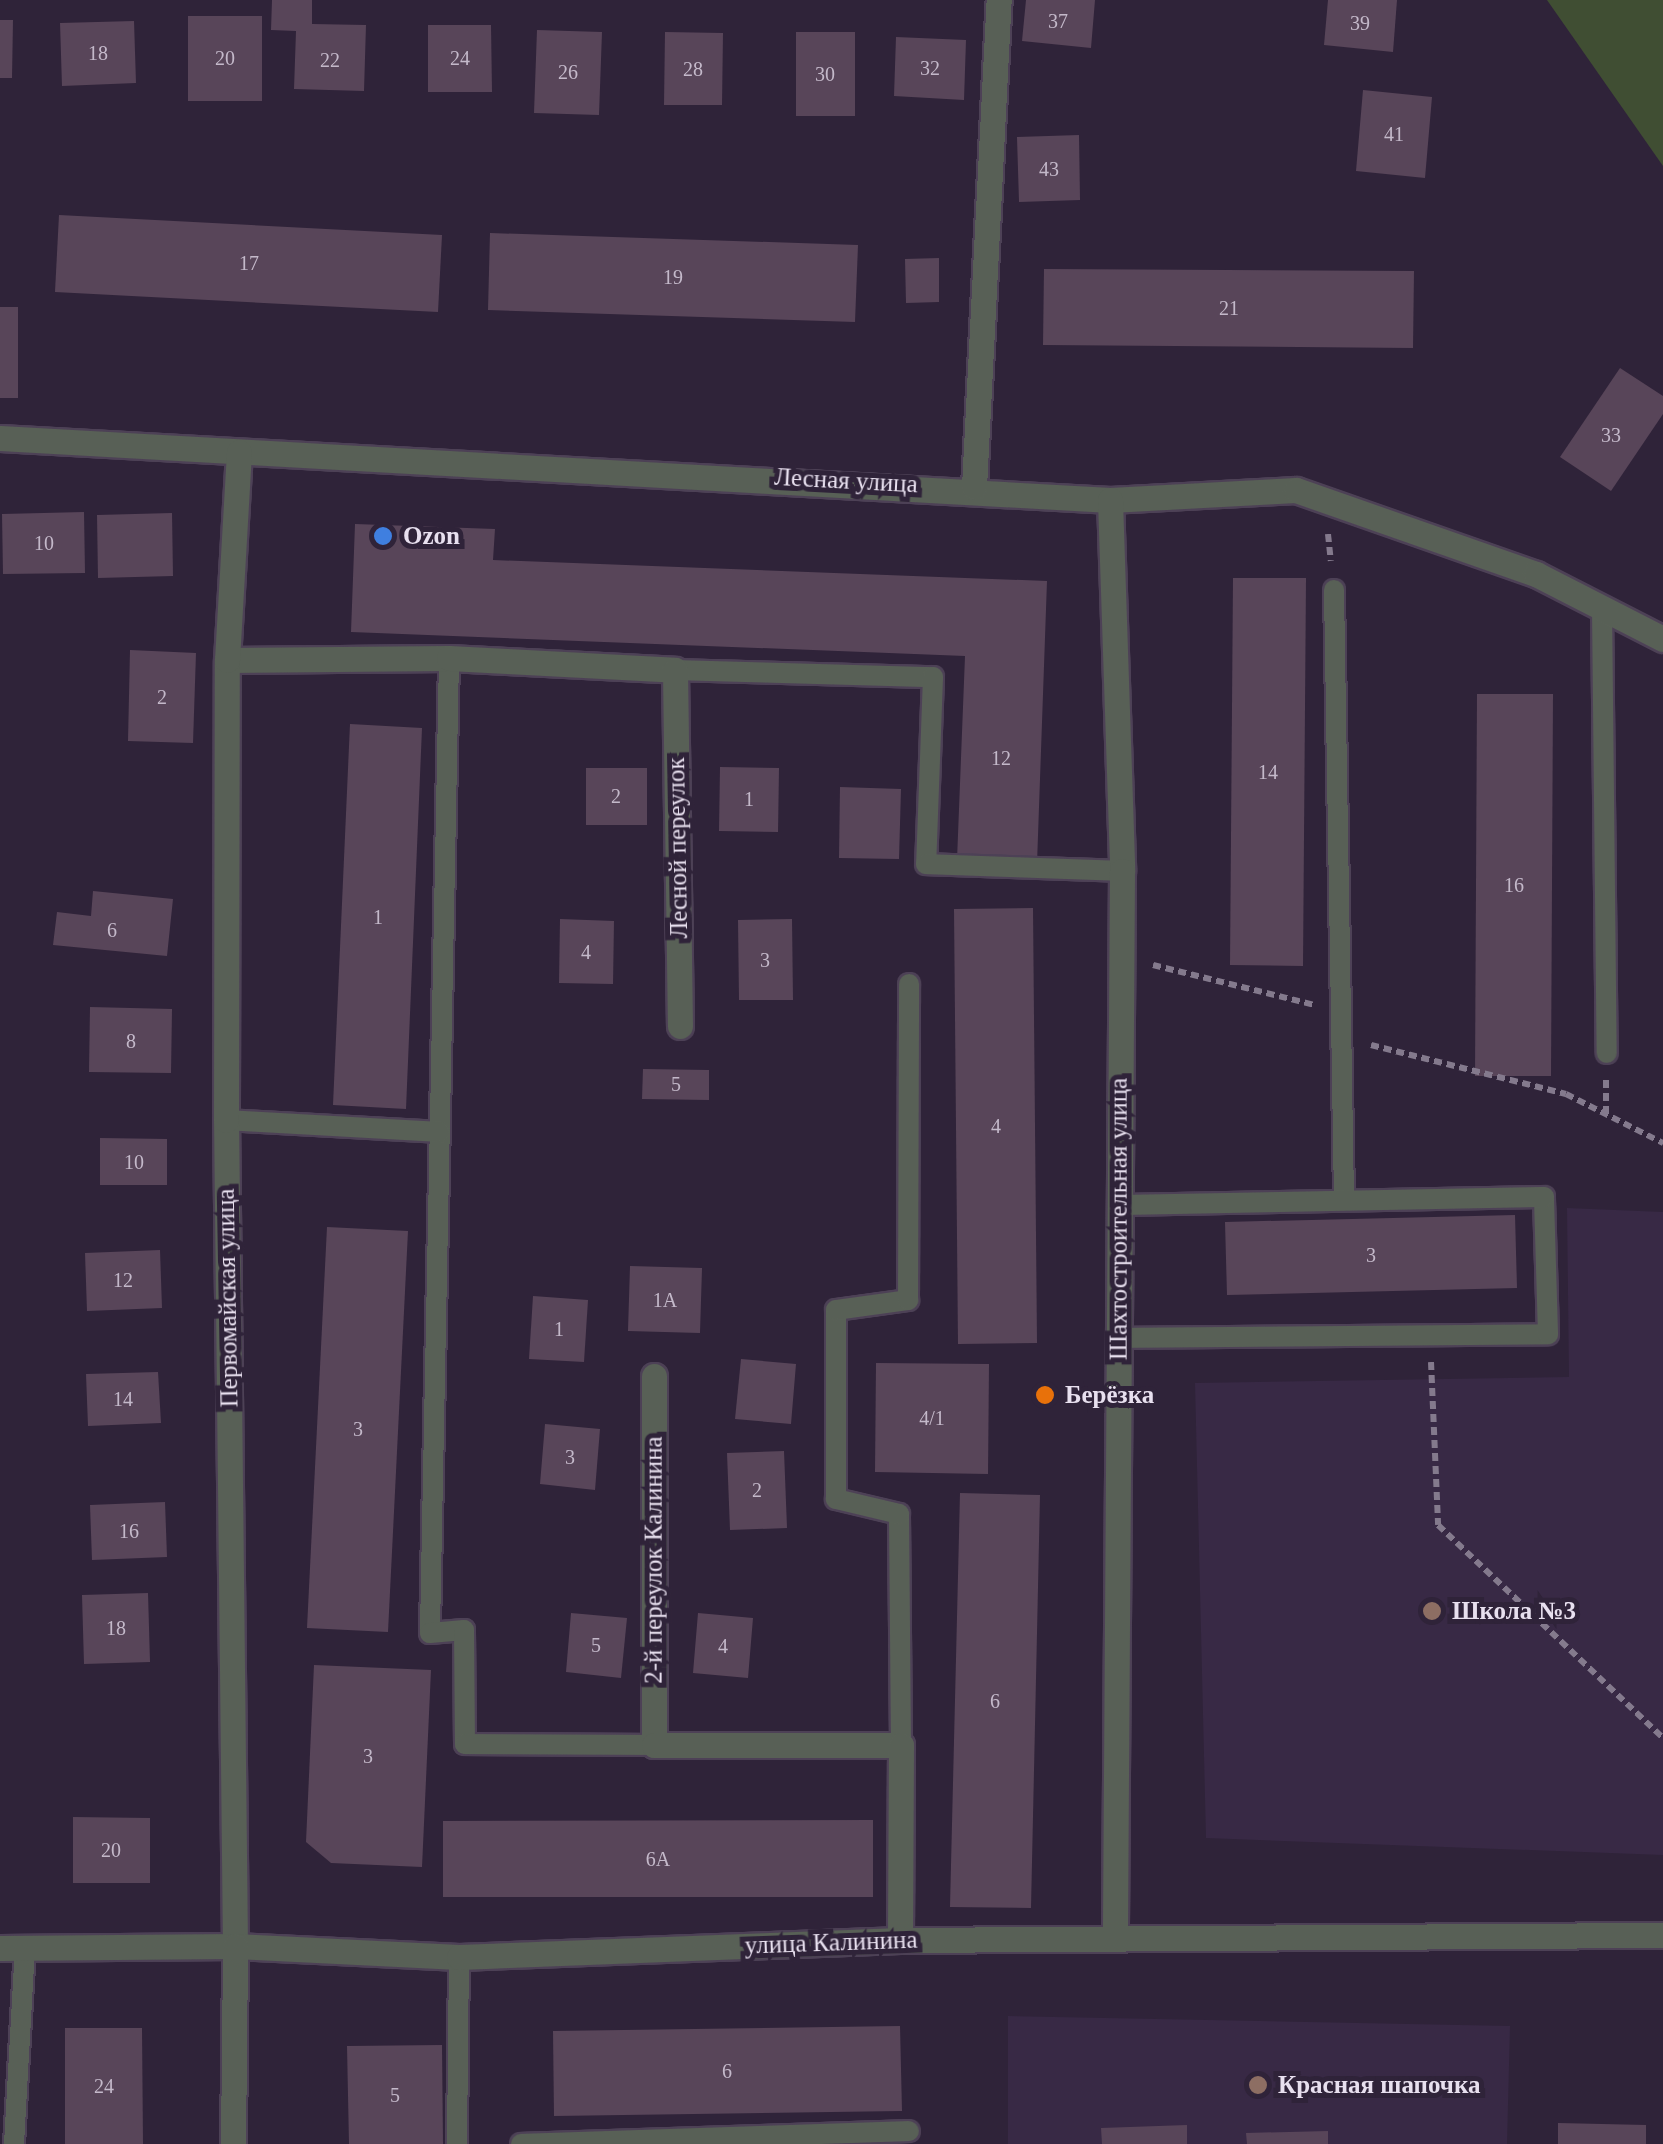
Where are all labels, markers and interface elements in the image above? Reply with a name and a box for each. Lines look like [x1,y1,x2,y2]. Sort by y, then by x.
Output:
house number: 37 [1048,9,1068,33]
house number: 39 [1350,11,1370,35]
house number: 18 [88,41,108,65]
house number: 20 [215,46,235,70]
house number: 24 [450,46,470,70]
house number: 22 [320,48,340,72]
house number: 32 [920,56,940,80]
house number: 28 [683,57,703,81]
house number: 26 [558,60,578,84]
house number: 30 [815,62,835,86]
house number: 41 [1384,122,1404,146]
house number: 43 [1039,157,1059,181]
house number: 17 [239,251,259,275]
house number: 19 [663,265,683,289]
house number: 21 [1219,296,1239,320]
house number: 33 [1601,423,1621,447]
street label: Лесная улица [774,462,918,500]
place label: Ozon [403,521,460,551]
marker: Ozon [372,525,394,547]
house number: 10 [34,531,54,555]
house number: 2 [157,685,167,709]
house number: 12 [991,746,1011,770]
street label: Лесной переулок [661,757,695,939]
house number: 14 [1258,760,1278,784]
house number: 2 [611,784,621,808]
house number: 1 [744,787,754,811]
house number: 16 [1504,873,1524,897]
house number: 1 [373,905,383,929]
house number: 6 [107,918,117,942]
house number: 4 [581,940,591,964]
house number: 3 [760,948,770,972]
house number: 8 [126,1029,136,1053]
house number: 5 [671,1072,681,1096]
street label: Шахтостроительная улица [1104,1078,1134,1360]
house number: 4 [991,1114,1001,1138]
house number: 10 [124,1150,144,1174]
street label: Первомайская улица [211,1188,245,1408]
house number: 3 [1366,1243,1376,1267]
house number: 12 [113,1268,133,1292]
house number: 1А [653,1288,677,1312]
house number: 1 [554,1317,564,1341]
place label: Берёзка [1065,1380,1154,1410]
marker: Берёзка [1034,1384,1056,1406]
house number: 14 [113,1387,133,1411]
house number: 4/1 [919,1406,945,1430]
house number: 3 [353,1417,363,1441]
street label: 2-й переулок Калинина [639,1436,669,1684]
house number: 3 [565,1445,575,1469]
house number: 2 [752,1478,762,1502]
house number: 16 [119,1519,139,1543]
place label: Школа №3 [1452,1596,1576,1626]
marker: Школа №3 [1421,1600,1443,1622]
house number: 18 [106,1616,126,1640]
house number: 5 [591,1633,601,1657]
house number: 4 [718,1634,728,1658]
house number: 6 [990,1689,1000,1713]
house number: 3 [363,1744,373,1768]
house number: 20 [101,1838,121,1862]
house number: 6А [646,1847,670,1871]
street label: улица Калинина [744,1925,918,1961]
house number: 6 [722,2059,732,2083]
place label: Красная шапочка [1278,2070,1480,2100]
house number: 24 [94,2074,114,2098]
marker: Красная шапочка [1247,2074,1269,2096]
house number: 5 [390,2083,400,2107]

